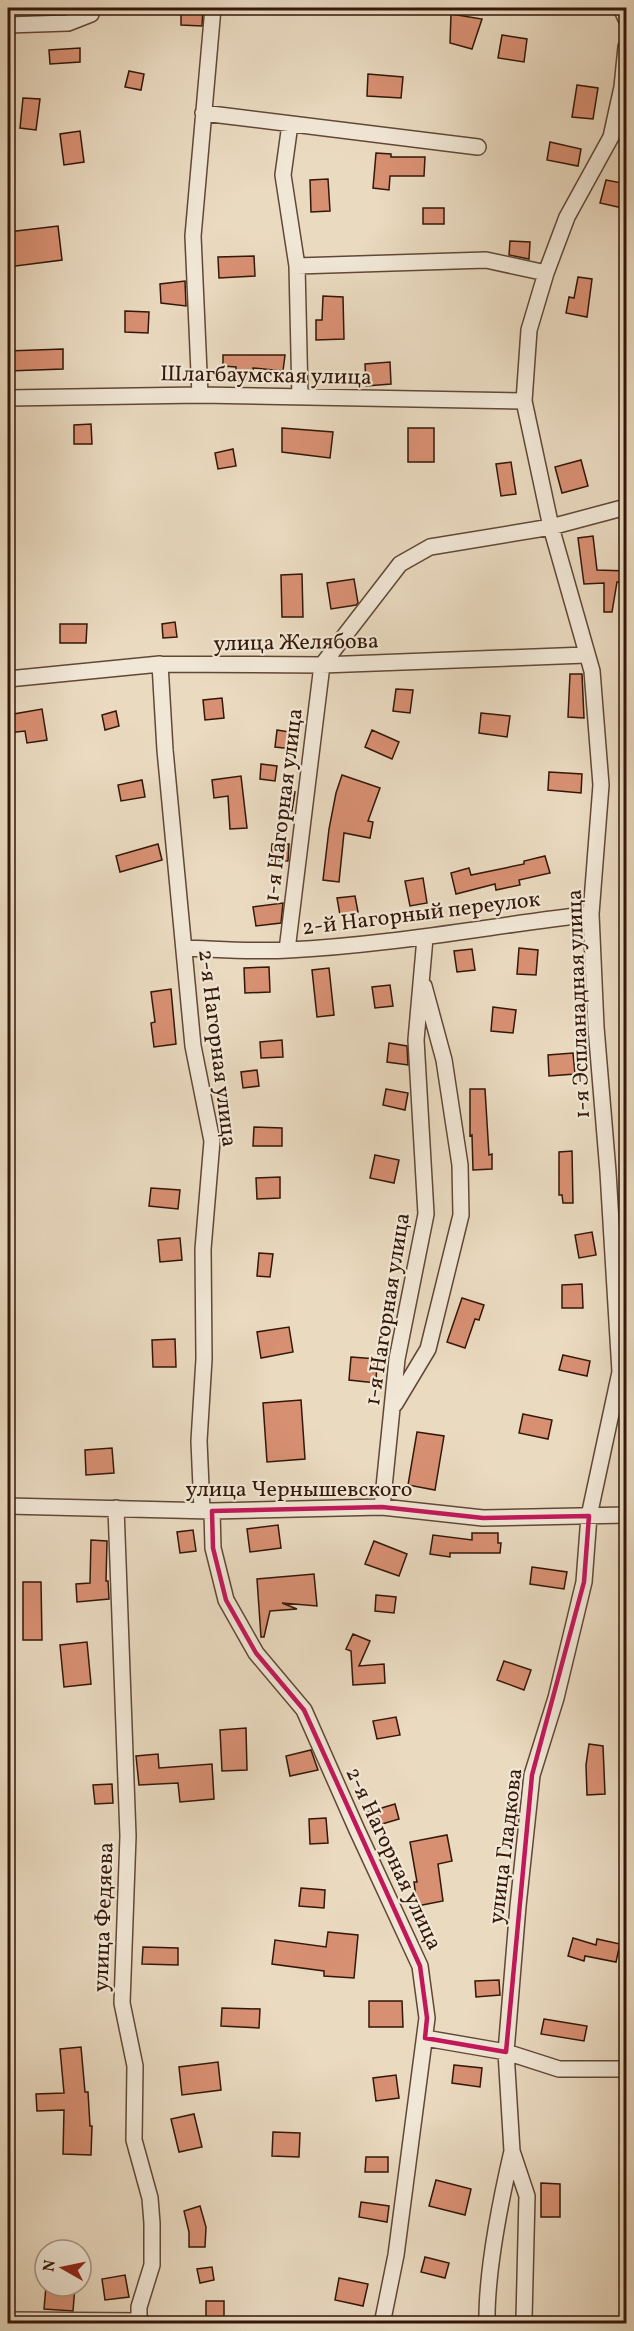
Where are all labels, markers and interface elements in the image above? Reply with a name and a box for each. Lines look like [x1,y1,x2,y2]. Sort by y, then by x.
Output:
street label: Шлагбаумская улица [160,359,372,394]
street label: улица Желябова [213,627,379,660]
street label: 1-я Нагорная улица [257,707,312,904]
street label: 2-й Нагорный переулок [301,884,542,944]
street label: 1-я Эспланадная улица [560,889,599,1119]
street label: 2-я Нагорная улица [189,948,244,1149]
street label: 1-я Нагорная улица [358,1211,419,1408]
street label: улица Чернышевского [186,1475,412,1506]
street label: 2-я Нагорная улица [337,1762,449,1956]
street label: улица Гладкова [482,1767,531,1926]
street label: улица Федяева [86,1841,123,1993]
north arrow [33,2238,93,2298]
text: N [38,2258,62,2273]

